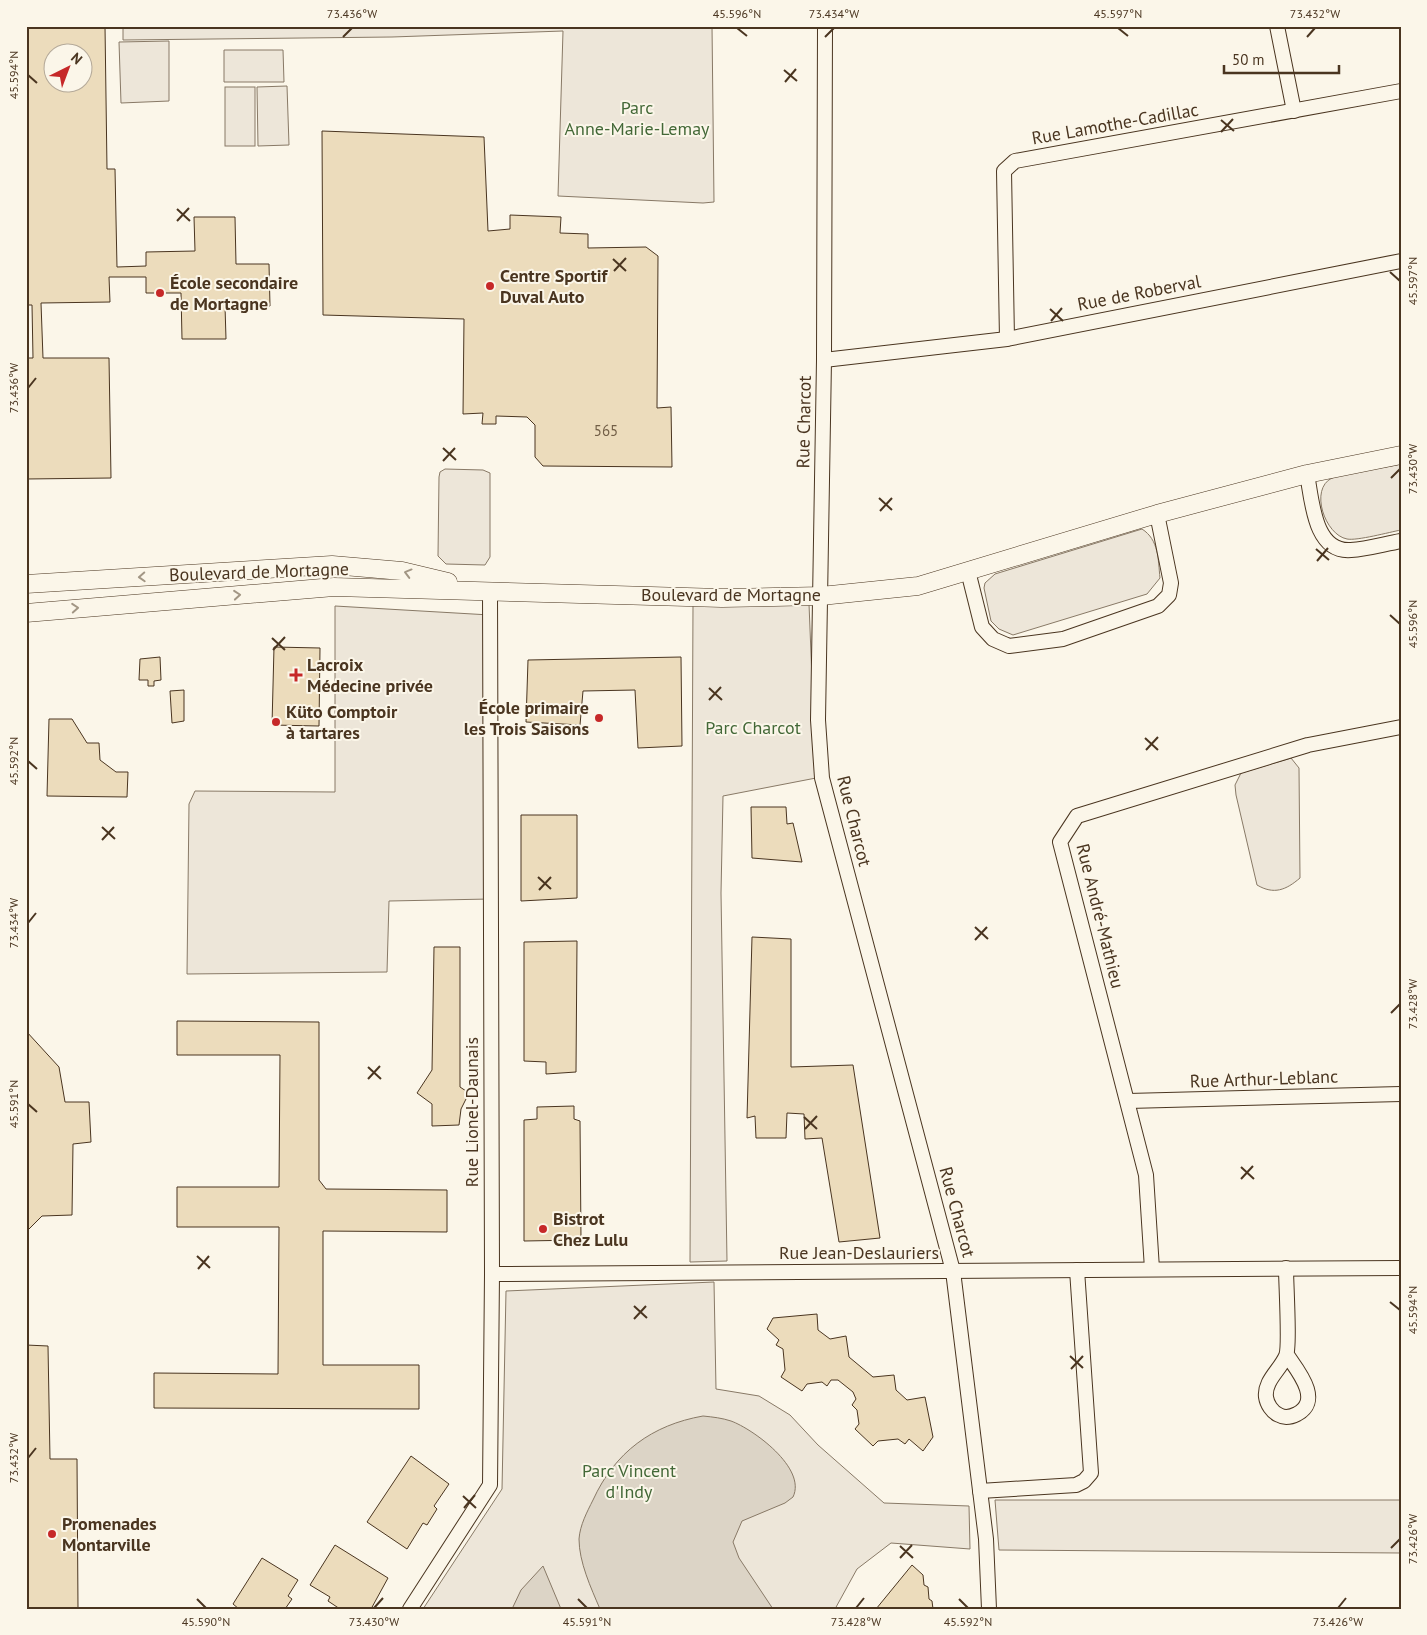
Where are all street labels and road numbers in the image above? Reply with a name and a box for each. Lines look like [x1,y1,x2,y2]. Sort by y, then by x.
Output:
street label: Rue Lamothe-Cadillac [1030,98,1200,149]
street label: Rue de Roberval [1075,269,1203,316]
street label: Rue Charcot [791,375,816,469]
street label: Boulevard de Mortagne [169,557,349,586]
street label: Boulevard de Mortagne [641,583,821,606]
street label: Rue Charcot [832,773,877,869]
street label: Rue André-Mathieu [1071,841,1130,991]
street label: Rue Lionel-Daunais [460,1037,483,1187]
street label: Rue Arthur-Leblanc [1189,1064,1338,1093]
street label: Rue Charcot [934,1164,981,1260]
street label: Rue Jean-Deslauriers [779,1241,939,1264]

